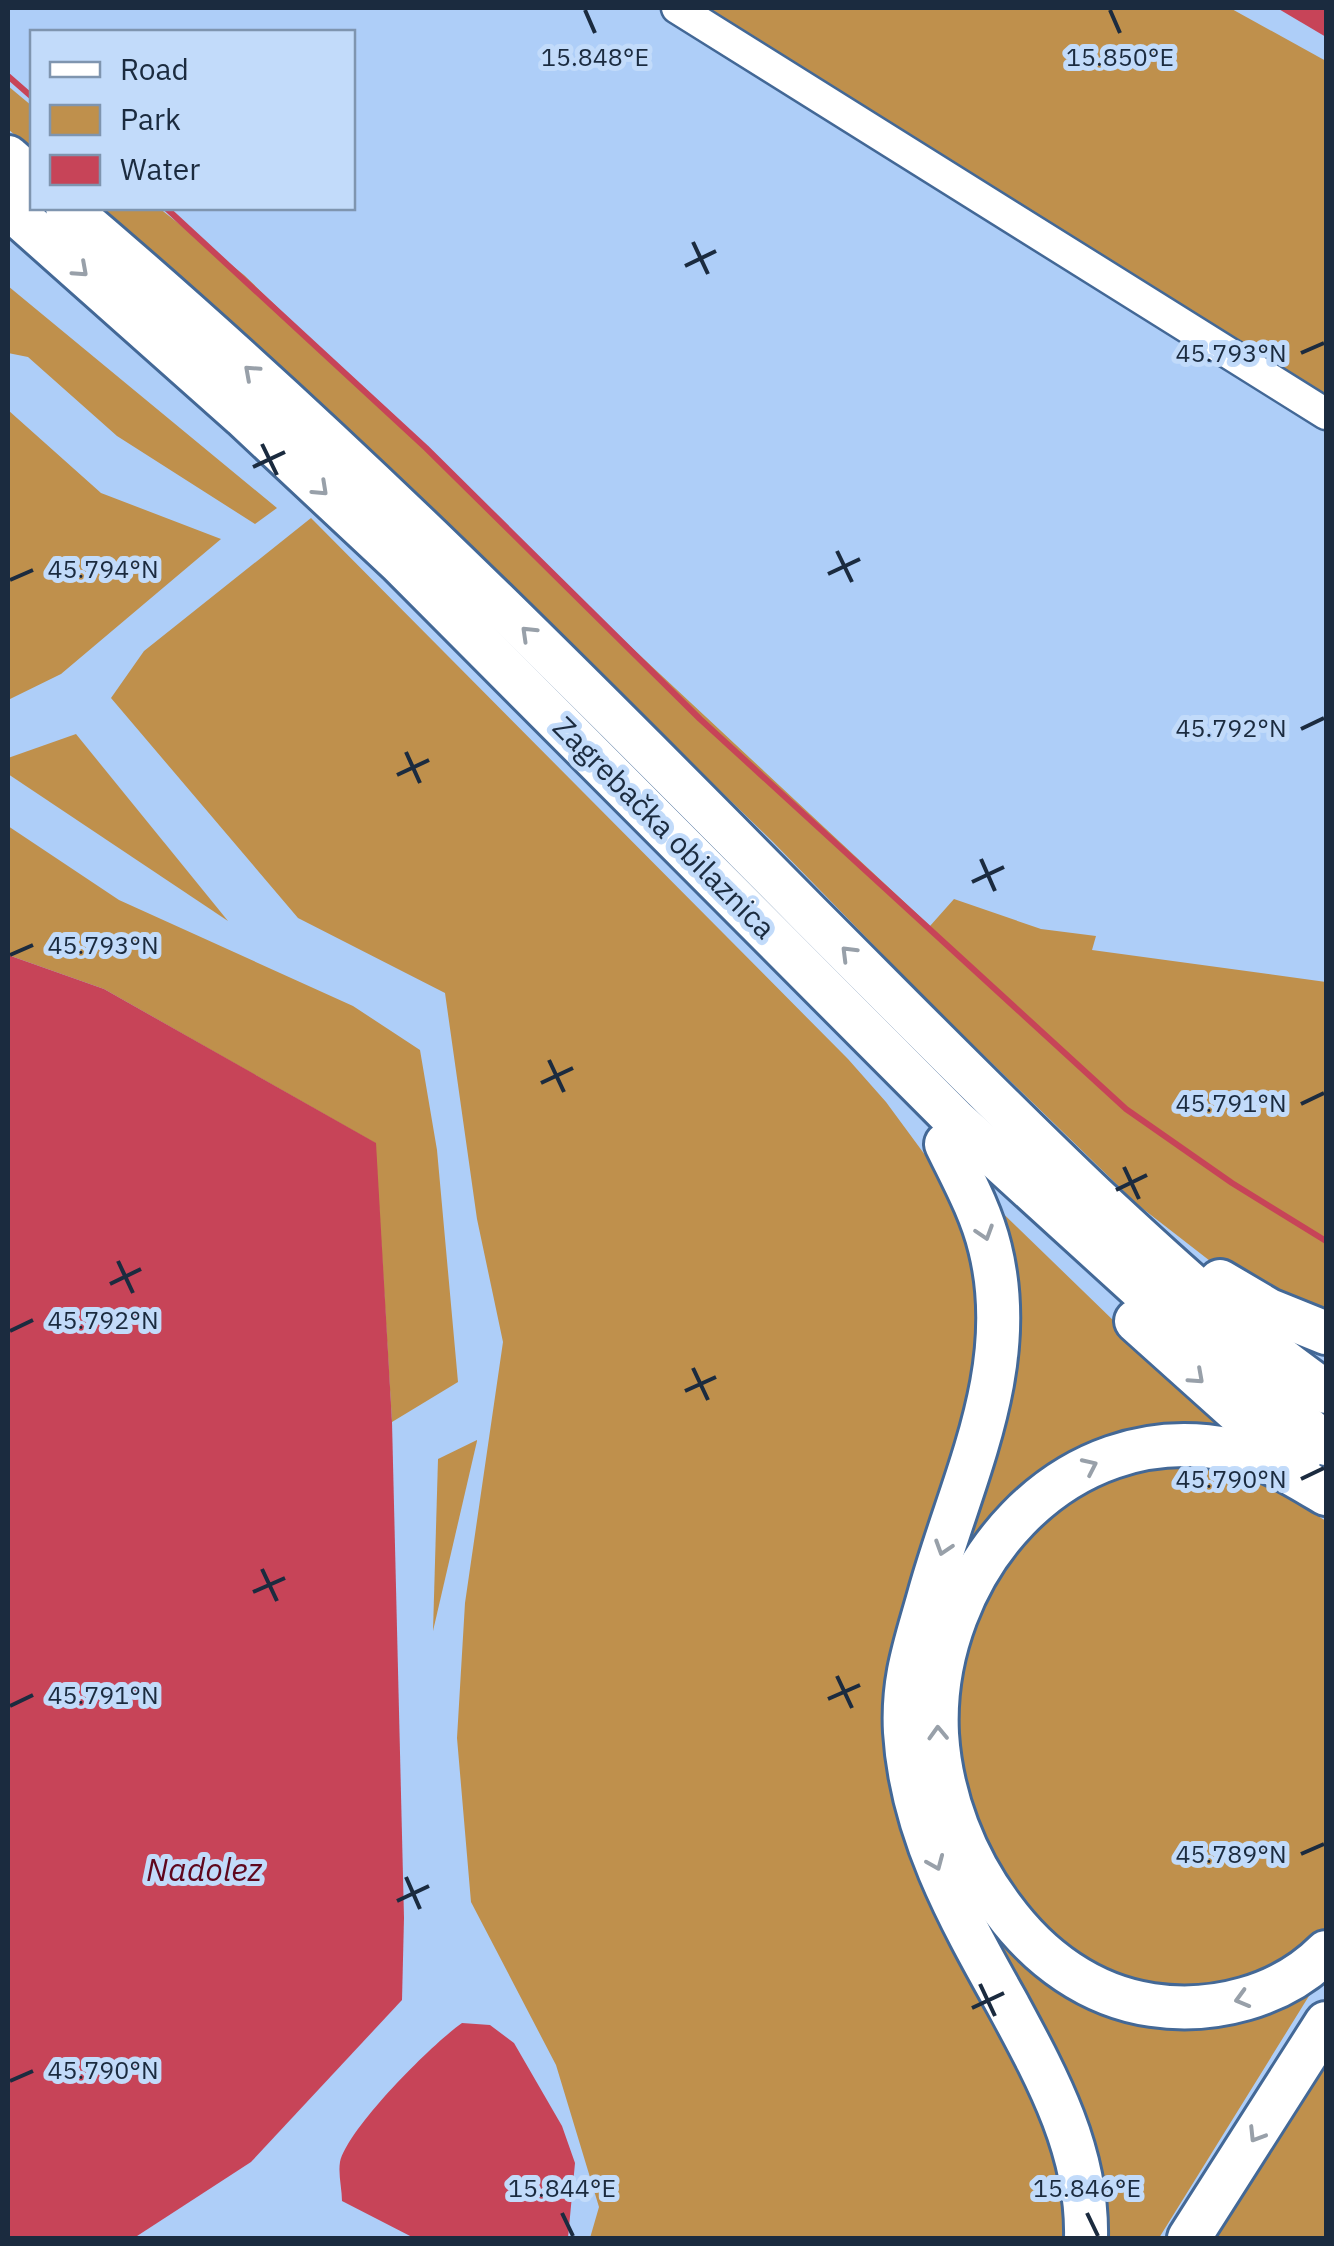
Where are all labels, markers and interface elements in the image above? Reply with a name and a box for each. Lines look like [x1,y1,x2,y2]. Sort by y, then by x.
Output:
legend [30,30,355,210]
text: 15.848°E [541,40,649,73]
text: 15.850°E [1066,40,1174,73]
text: Road [120,49,189,88]
text: Park [120,99,181,138]
text: Water [120,149,200,188]
one-way arrow [69,258,88,276]
text: 45.793°N [1175,336,1287,369]
one-way arrow [244,366,263,384]
one-way arrow [310,477,328,495]
text: 45.794°N [47,552,159,585]
one-way arrow [522,627,540,645]
street label: Zagrebačka obilaznica [545,707,785,947]
text: 45.792°N [1175,711,1287,744]
text: 45.793°N [47,928,159,961]
one-way arrow [842,946,860,964]
text: 45.791°N [1175,1086,1287,1119]
one-way arrow [973,1224,993,1241]
text: 45.792°N [47,1303,159,1336]
one-way arrow [1185,1365,1204,1383]
one-way arrow [1080,1458,1098,1478]
text: 45.790°N [1175,1462,1287,1495]
one-way arrow [935,1539,955,1556]
text: 45.791°N [47,1678,159,1711]
one-way arrow [928,1724,949,1740]
text: 45.789°N [1175,1837,1287,1870]
water label: Nadolez [146,1848,263,1890]
one-way arrow [924,1853,944,1871]
one-way arrow [1235,1987,1252,2008]
text: 45.790°N [47,2053,159,2086]
one-way arrow [1250,2124,1269,2142]
text: 15.844°E [508,2171,616,2204]
text: 15.846°E [1033,2171,1141,2204]

